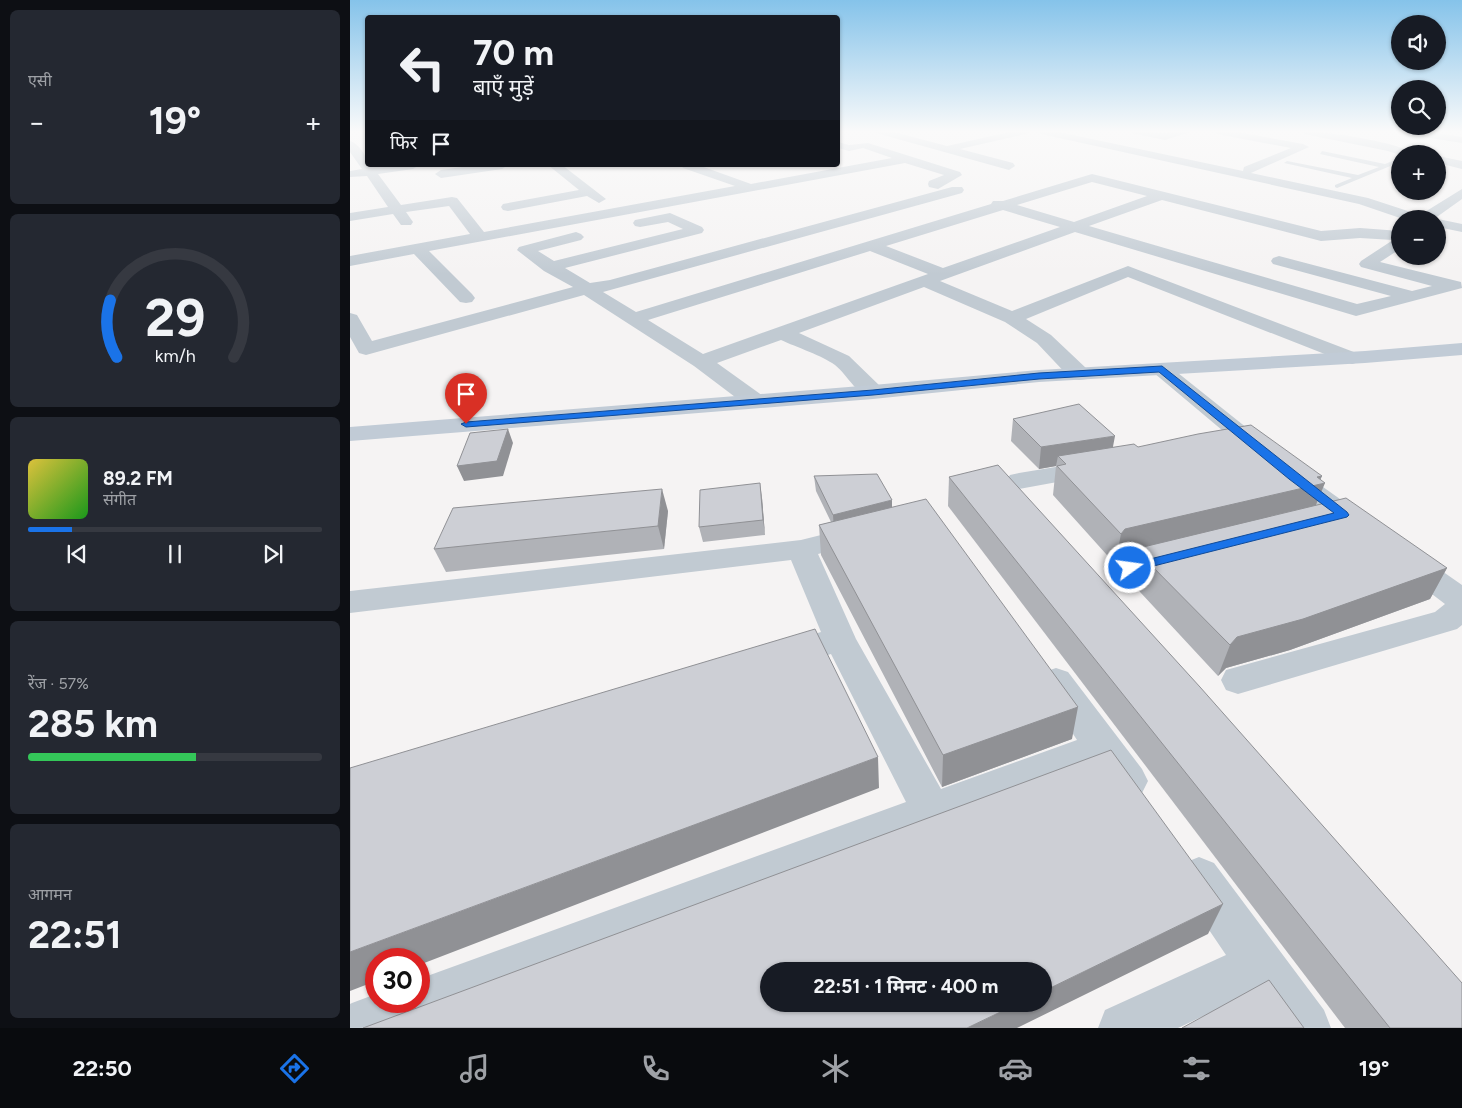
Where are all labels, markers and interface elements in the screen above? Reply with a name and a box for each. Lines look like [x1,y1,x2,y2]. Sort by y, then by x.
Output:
map controls [1391,15,1446,265]
button: sound [1391,15,1446,70]
text: 70 m [473,32,554,74]
icon: left [390,35,455,100]
text: एसी [28,71,52,90]
text: बाएँ मुड़ें [473,74,534,101]
button: search [1391,80,1446,135]
text: 19° [149,98,201,144]
text: − [28,105,45,139]
text: + [305,105,322,139]
icon: arrive [427,130,455,158]
text: फिर [390,131,417,154]
button: + [1391,145,1446,200]
button: − [1391,210,1446,265]
text: 29 [145,287,205,349]
text: km/h [155,345,195,366]
pin [445,373,487,424]
icon: arrive [452,380,480,408]
text: 89.2 FM [103,467,173,490]
text: संगीत [103,490,136,509]
icon: previous [63,540,91,568]
icon: pause [161,540,189,568]
icon: next [259,540,287,568]
position arrow [1103,541,1155,593]
text: रेंज · 57% [28,674,89,693]
text: 285 km [28,701,158,747]
text: आगमन [28,885,72,904]
text: 22:51 [28,912,122,958]
speed limit sign: 30 [365,948,430,1013]
text: 22:51 · 1 मिनट · 400 m [814,975,998,998]
icon: directions [277,1051,312,1086]
icon: music [457,1051,492,1086]
icon: phone [638,1051,673,1086]
icon: climate [818,1051,853,1086]
icon: car [998,1051,1033,1086]
icon: filters [1179,1051,1214,1086]
text: 22:50 [73,1055,132,1082]
text: 19° [1359,1055,1389,1082]

